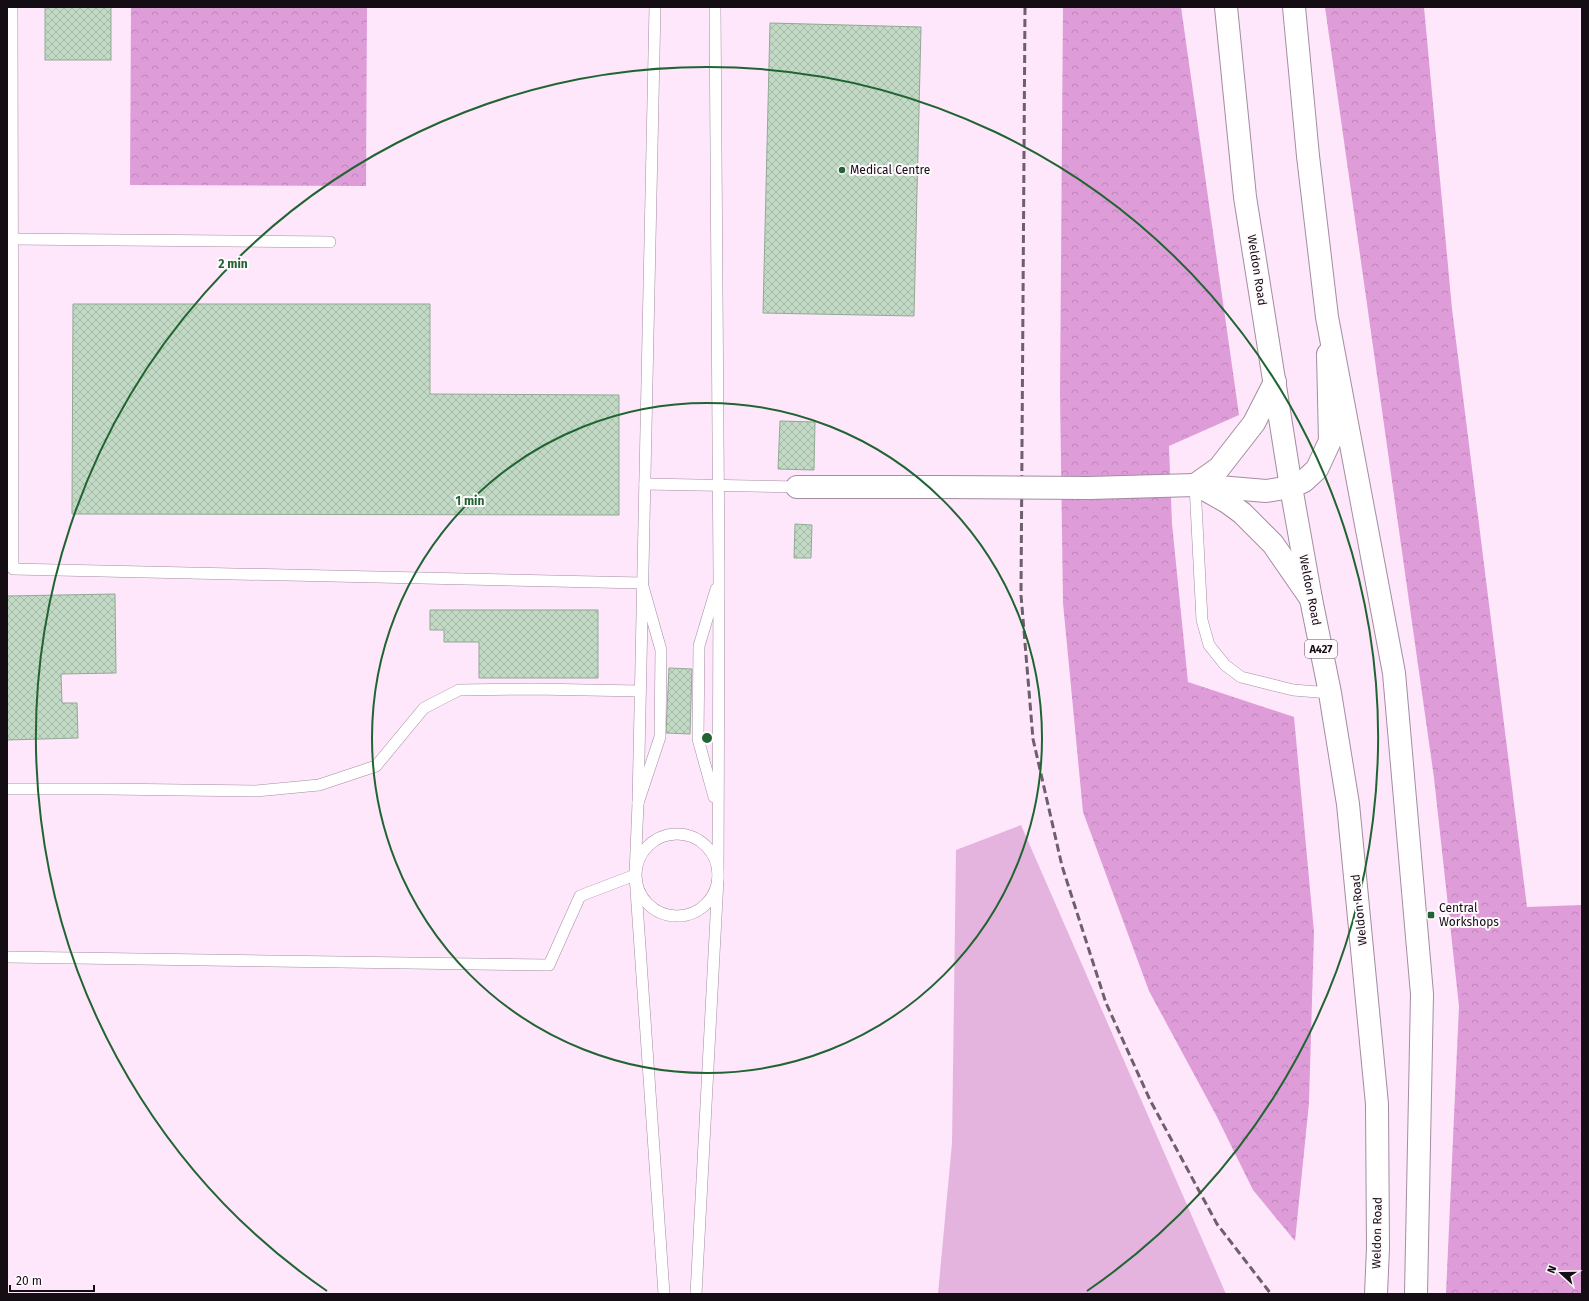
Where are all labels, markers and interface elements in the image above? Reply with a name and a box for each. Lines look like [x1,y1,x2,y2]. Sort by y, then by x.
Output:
place label: Medical Centre [850,163,930,177]
marker: Medical Centre [837,165,847,175]
street label: Weldon Road [1244,233,1270,307]
text: 2 min [218,257,248,271]
text: 1 min [456,494,484,508]
street label: Weldon Road [1296,553,1324,627]
road number: A427 [1305,640,1337,658]
centre of rings [700,731,714,745]
street label: Weldon Road [1348,874,1370,946]
place label: Central Workshops [1439,901,1499,929]
marker: Central Workshops [1426,910,1436,920]
street label: Weldon Road [1369,1197,1385,1269]
north arrow [1541,1253,1581,1293]
text: N [1545,1264,1560,1275]
scale bar [10,1267,94,1293]
text: 20 m [16,1274,42,1288]

